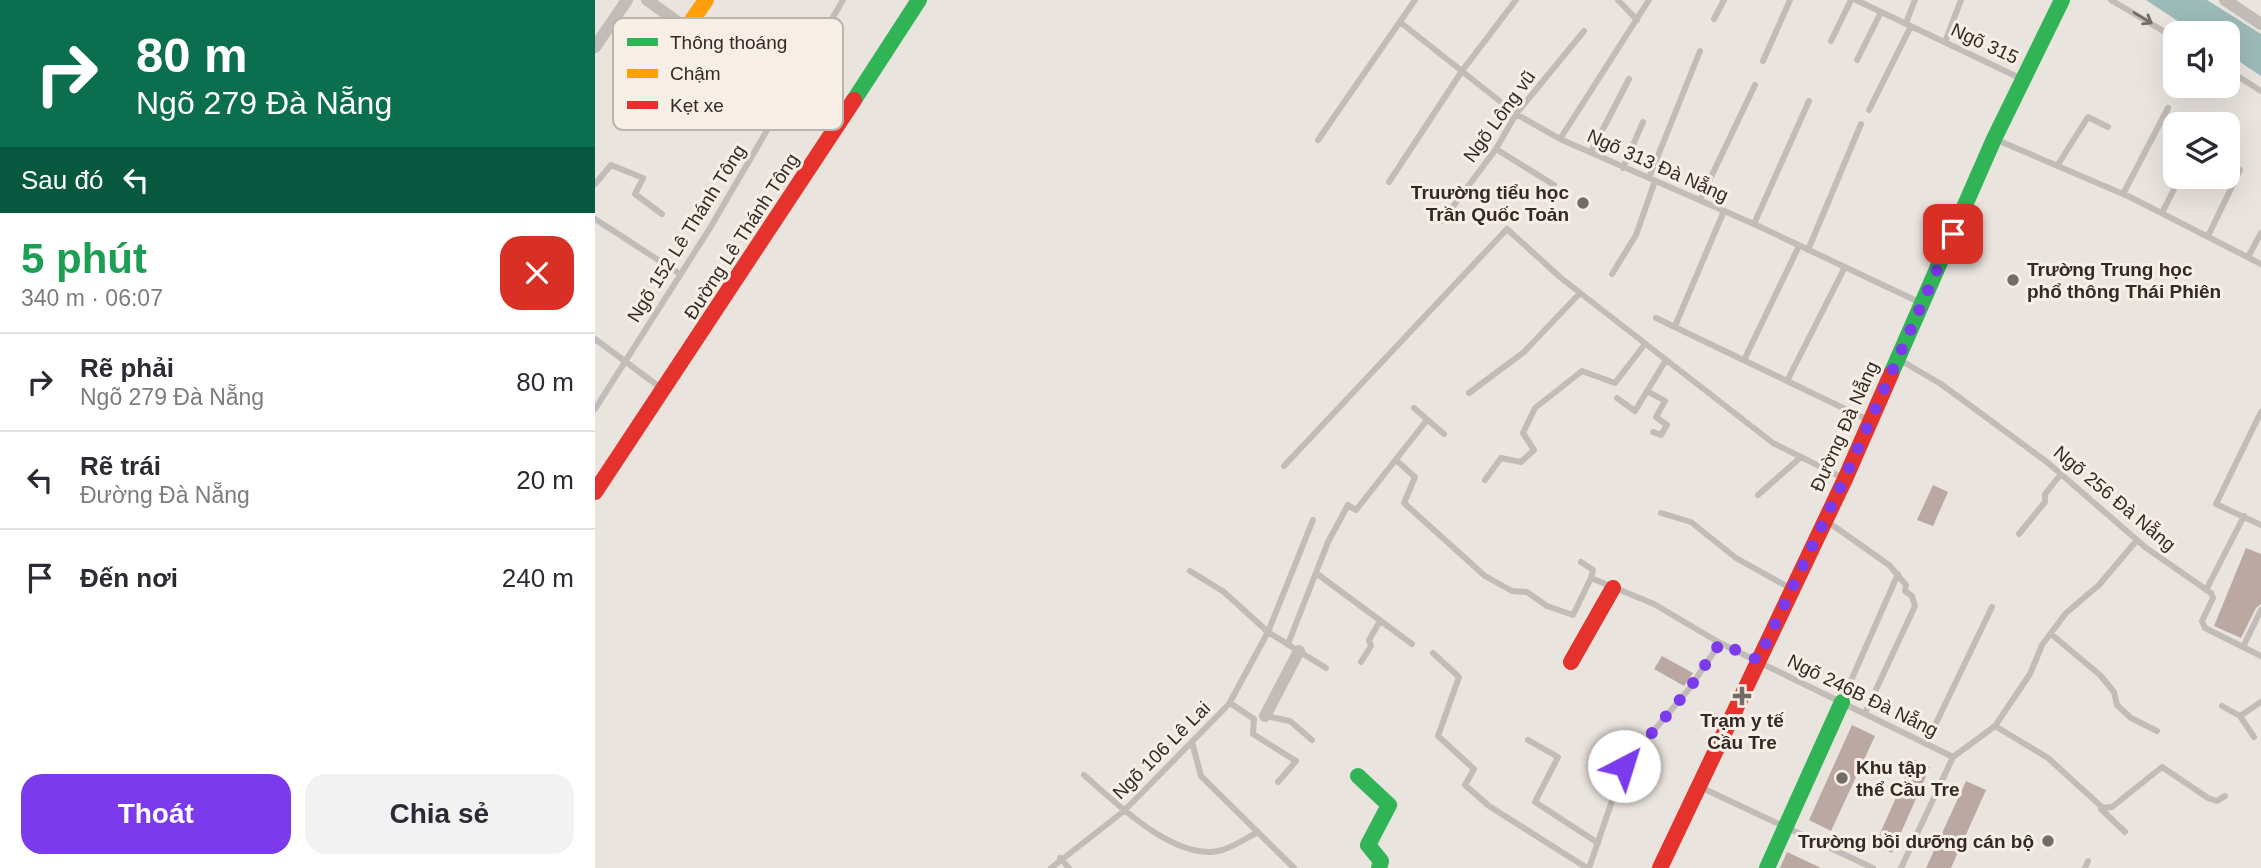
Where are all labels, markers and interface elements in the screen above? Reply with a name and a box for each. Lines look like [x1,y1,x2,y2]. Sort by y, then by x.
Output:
one-way arrow [2133,12,2153,26]
legend [613,18,843,130]
street label: Ngõ 315 [1948,19,2022,68]
map controls [2163,21,2240,189]
button: sound [2163,21,2240,98]
icon: right [21,28,112,119]
text: 80 m [136,28,248,82]
text: Thông thoáng [670,32,787,53]
text: Chậm [670,63,721,84]
street label: Ngõ Lông vũ [1459,67,1540,166]
text: Ngõ 279 Đà Nẵng [136,85,392,121]
text: Kẹt xe [670,95,724,116]
button: layers [2163,112,2240,189]
street label: Ngõ 313 Đà Nẵng [1584,125,1732,206]
street label: Ngõ 152 Lê Thánh Tông [623,141,750,326]
street label: Đường Lê Thánh Tông [680,149,803,323]
icon: left [117,161,155,199]
text: Sau đó [21,165,103,195]
place label: Truường tiểu học Trần Quốc Toản [1411,182,1569,225]
marker: Truường tiểu học Trần Quốc Toản [1575,195,1591,211]
pin [1923,204,1983,264]
icon: arrive [1934,215,1972,253]
text: 5 phút [21,235,147,282]
button: close [500,236,574,310]
place label: Trường Trung học phổ thông Thái Phiên [2027,259,2221,302]
marker: Trường Trung học phổ thông Thái Phiên [2005,272,2021,288]
text: 340 m · 06:07 [21,285,163,311]
text: Rẽ phải [80,353,174,383]
street label: Đường Đà Nẵng [1806,358,1883,495]
icon: right [21,363,59,401]
text: 80 m [516,367,574,397]
text: Ngõ 279 Đà Nẵng [80,384,264,410]
street label: Ngõ 256 Đà Nẵng [2050,441,2180,555]
text: Rẽ trái [80,451,161,481]
icon: left [21,461,59,499]
text: 20 m [516,465,574,495]
text: Đường Đà Nẵng [80,482,250,508]
icon: arrive [21,559,59,597]
text: Đến nơi [80,563,178,593]
text: 240 m [502,563,574,593]
street label: Ngõ 246B Đà Nẵng [1784,650,1941,741]
marker: Trạm y tế Cầu Tre [1732,686,1752,706]
street label: Ngõ 106 Lê Lai [1108,697,1214,803]
place label: Trạm y tế Cầu Tre [1700,710,1784,753]
position arrow [1587,729,1661,803]
place label: Khu tập thể Cầu Tre [1856,757,1959,800]
marker: Khu tập thể Cầu Tre [1834,770,1850,786]
button: Thoát [21,774,291,854]
button: Chia sẻ [305,774,574,854]
place label: Trường bồi dưỡng cán bộ [1798,831,2034,852]
marker: Trường bồi dưỡng cán bộ [2040,833,2056,849]

